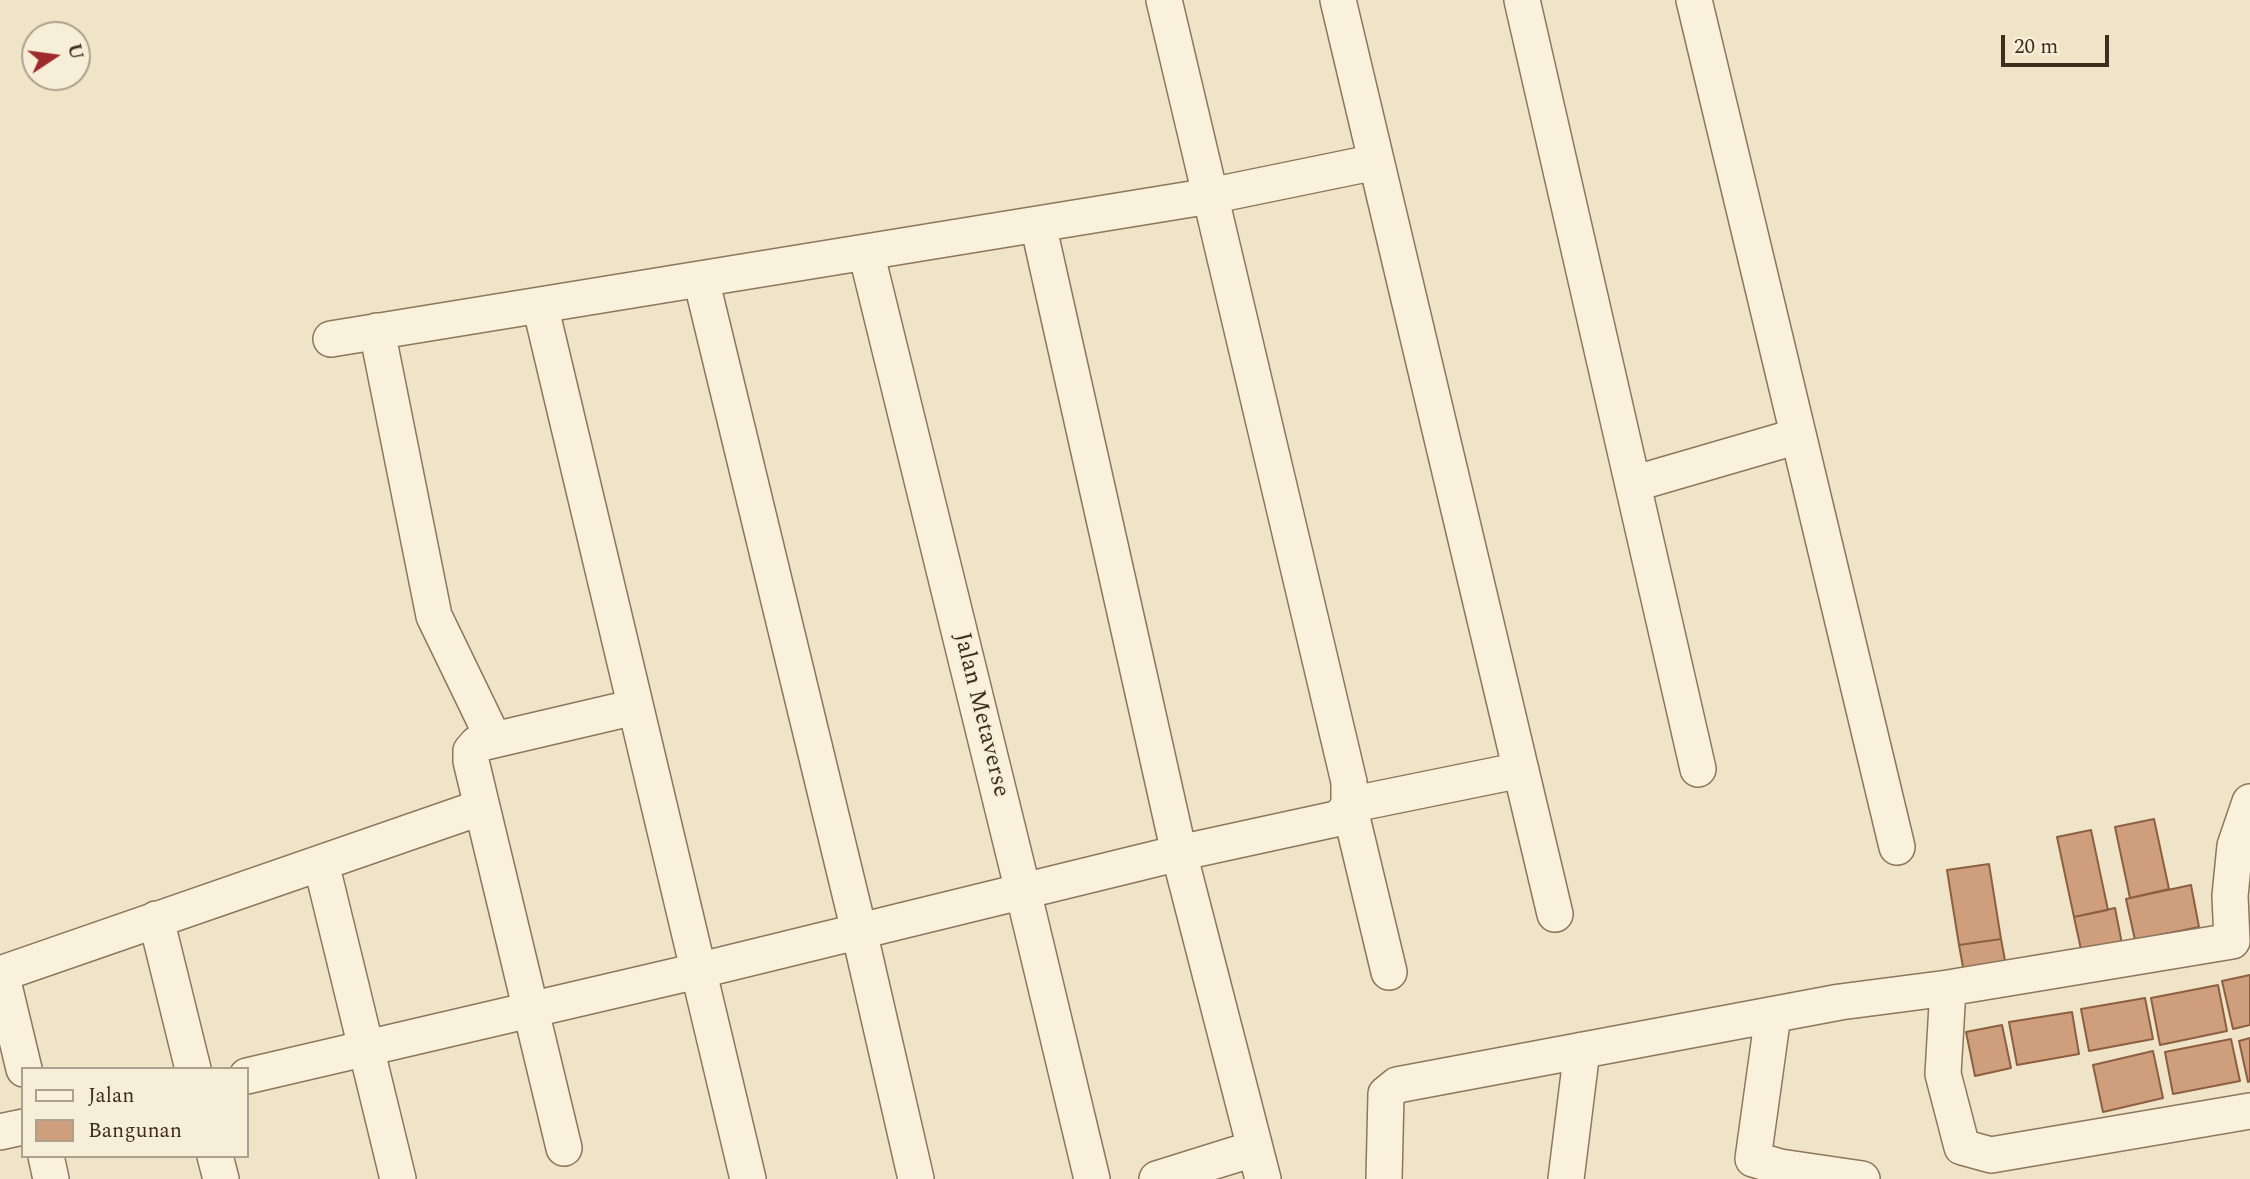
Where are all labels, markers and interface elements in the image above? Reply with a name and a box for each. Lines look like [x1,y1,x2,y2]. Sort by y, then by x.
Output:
north arrow [21,21,91,91]
scale bar [2005,21,2114,65]
text: 20 m [2014,31,2058,63]
text: U [59,41,91,63]
street label: Jalan Metaverse [946,630,1014,800]
legend [21,1067,248,1158]
text: Jalan [88,1080,134,1112]
text: Bangunan [88,1115,182,1147]

